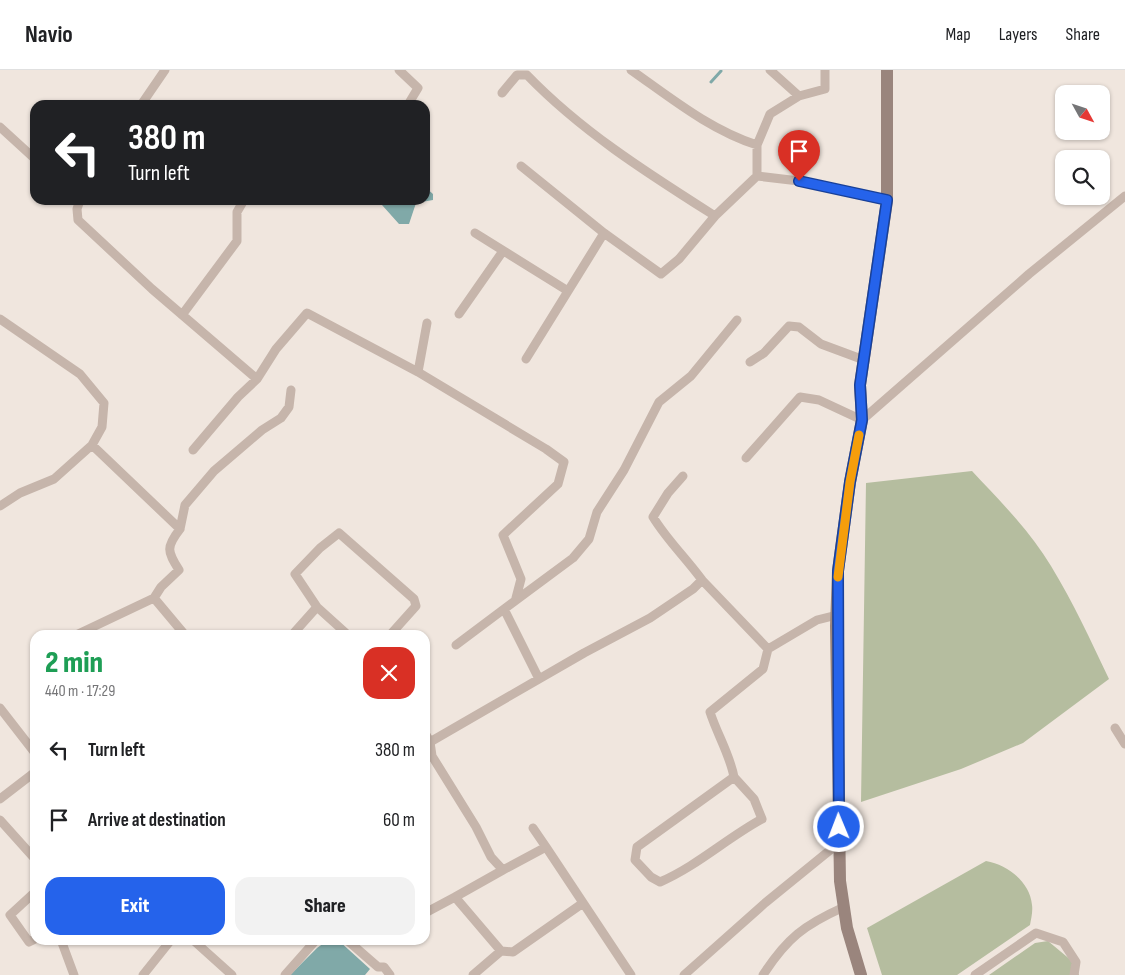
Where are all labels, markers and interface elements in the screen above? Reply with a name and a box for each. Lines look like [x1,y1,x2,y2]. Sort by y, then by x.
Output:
text: Navio [25,20,73,49]
text: Map [946,24,971,45]
text: Layers [999,24,1038,45]
text: Share [1066,24,1100,45]
north arrow [1055,85,1110,140]
map controls [1055,85,1110,205]
text: 380 m [128,117,206,160]
icon: left [45,120,110,185]
pin [778,130,820,181]
icon: arrive [785,137,813,165]
button: search [1055,150,1110,205]
text: Turn left [128,160,190,187]
text: 2 min [45,645,103,681]
button: close [363,647,415,699]
text: 440 m · 17:29 [45,682,115,701]
icon: left [45,736,73,764]
text: Turn left [88,739,145,762]
text: 380 m [375,739,415,762]
position arrow [812,800,864,852]
icon: arrive [45,806,73,834]
text: Arrive at destination [88,809,226,832]
text: 60 m [383,809,415,832]
button: Exit [45,877,225,935]
button: Share [235,877,415,935]

